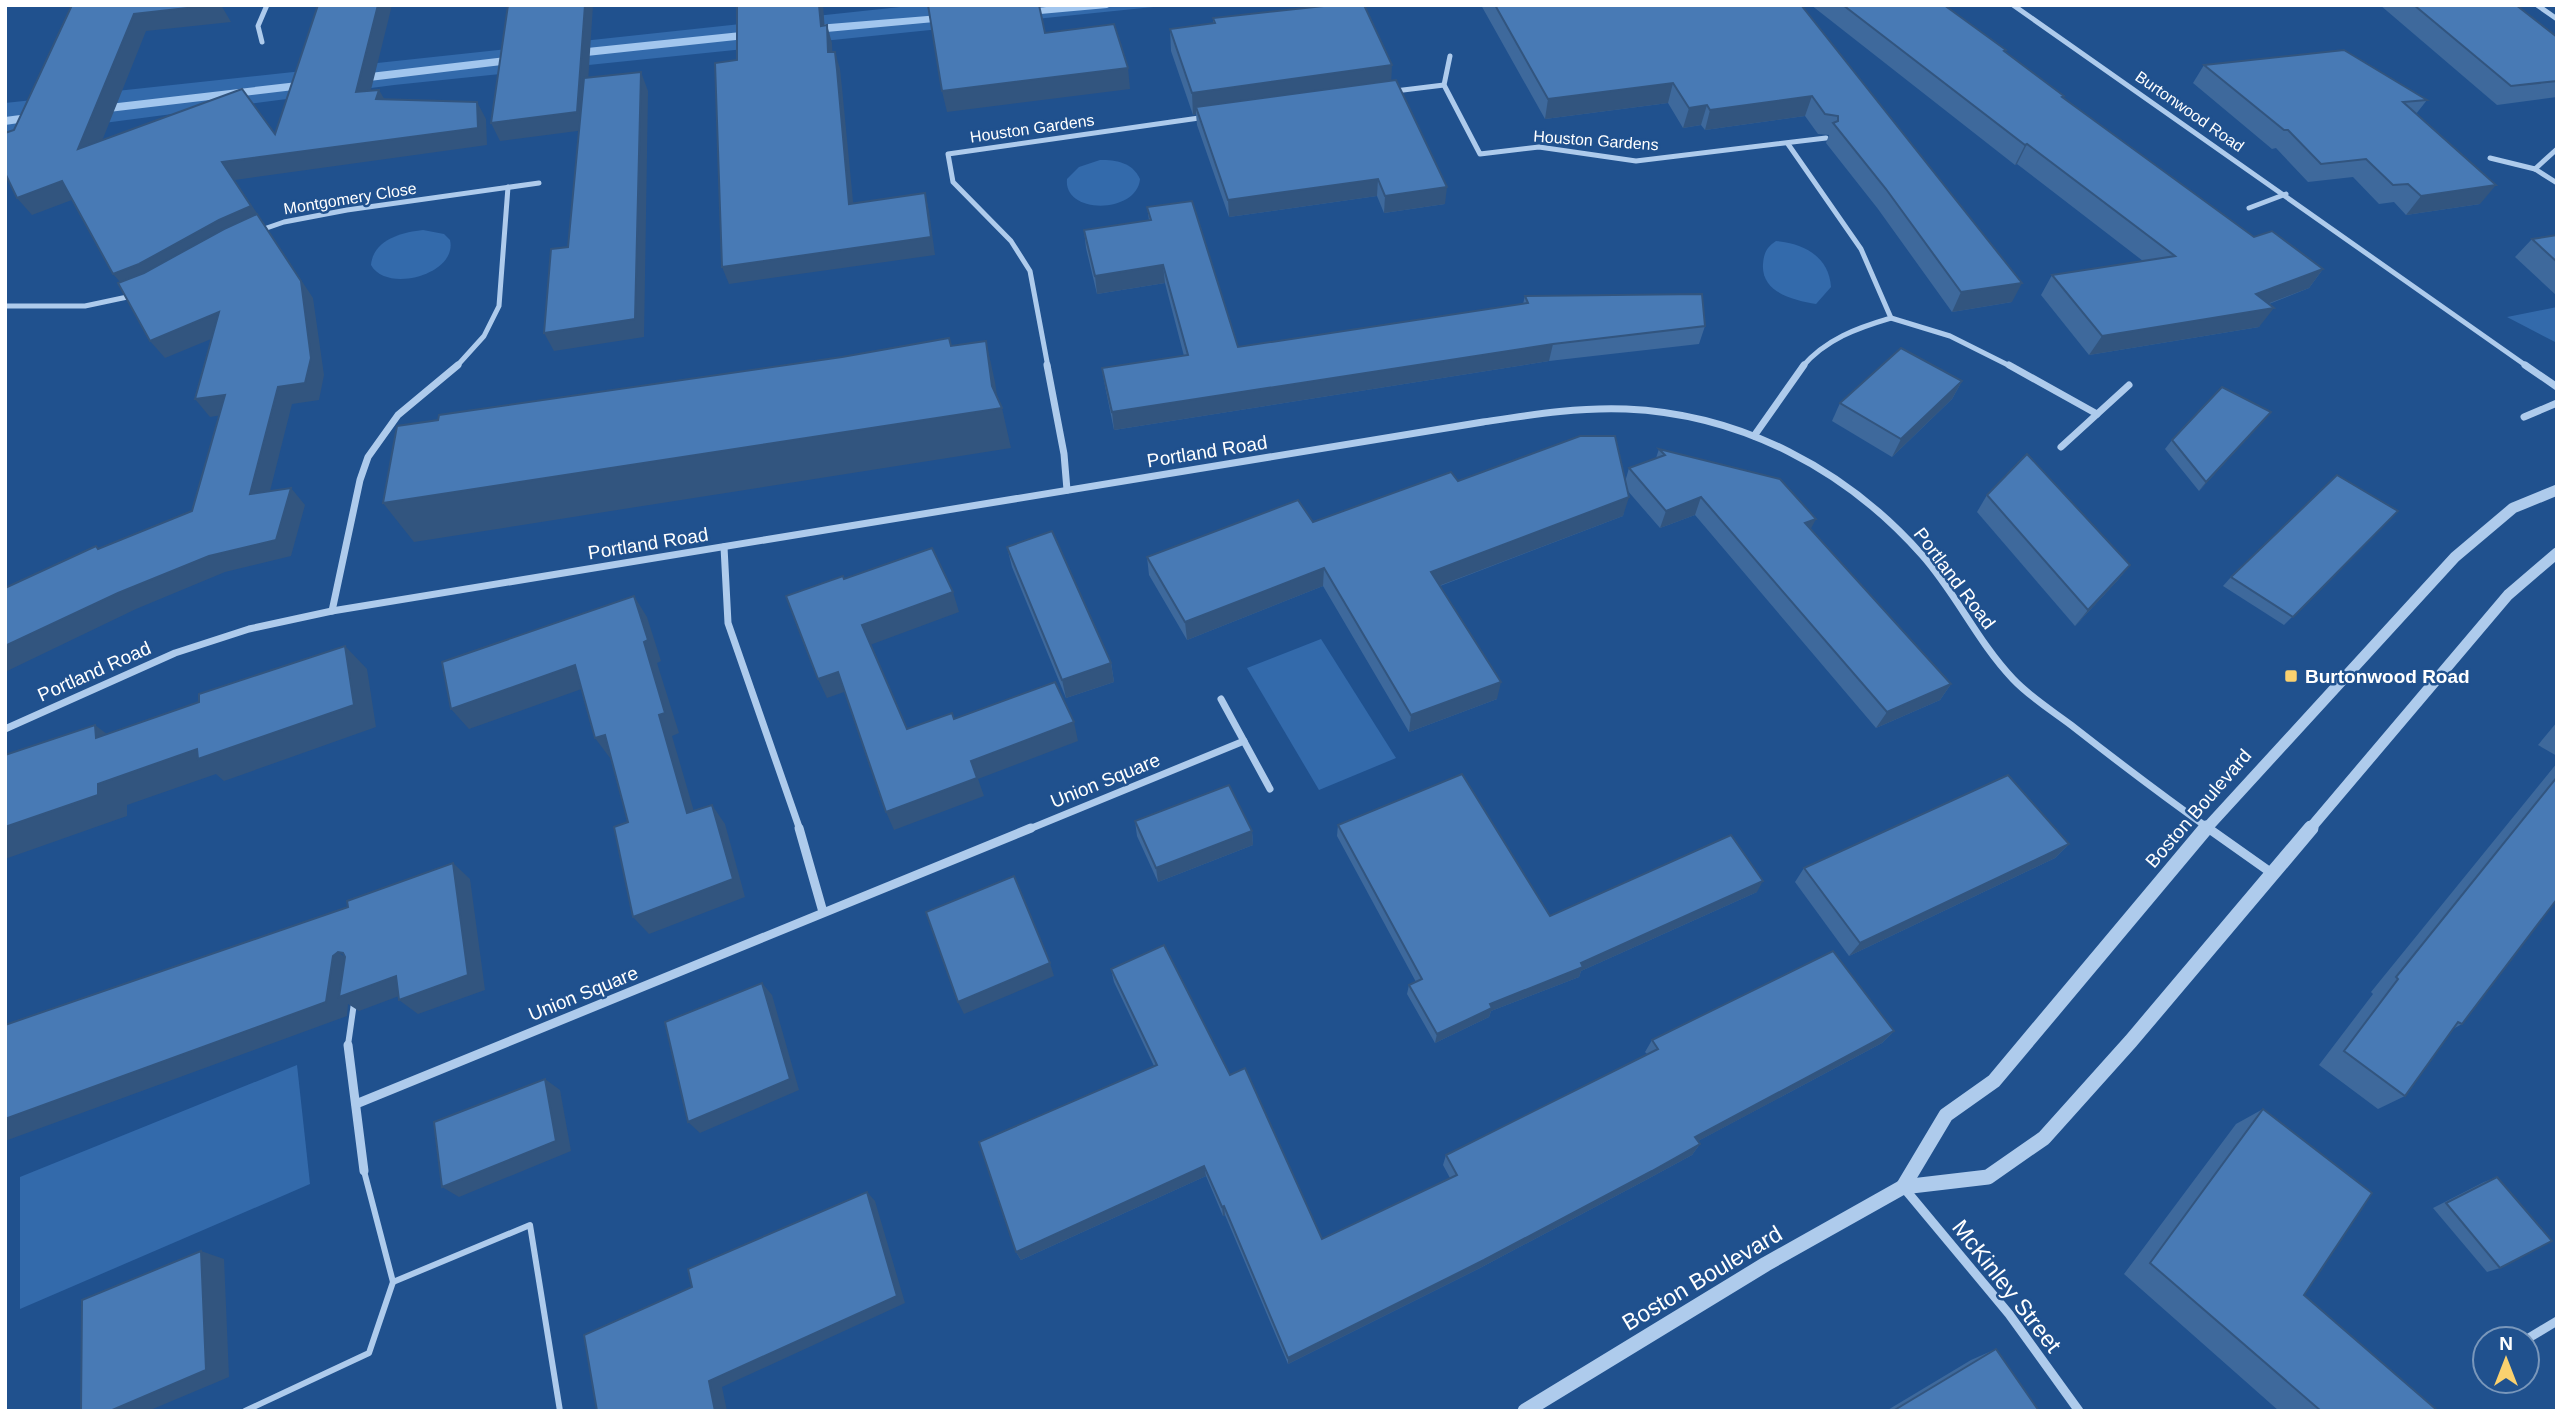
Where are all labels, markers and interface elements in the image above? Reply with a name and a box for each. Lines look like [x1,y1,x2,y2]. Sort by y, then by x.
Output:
street label: Burtonwood Road [2132,68,2247,155]
street label: Houston Gardens [969,111,1095,146]
street label: Houston Gardens [1533,128,1659,153]
street label: Montgomery Close [282,180,418,217]
street label: Portland Road [1145,432,1269,471]
street label: Portland Road [1910,523,2000,633]
street label: Portland Road [586,524,710,563]
street label: Portland Road [34,637,154,706]
place label: Burtonwood Road [2305,666,2470,687]
marker: Burtonwood Road [2283,668,2299,684]
street label: Boston Boulevard [2141,745,2256,872]
street label: Union Square [1047,749,1163,812]
street label: Union Square [525,962,641,1025]
street label: McKinley Street [1947,1215,2067,1358]
street label: Boston Boulevard [1617,1220,1787,1336]
north arrow [2471,1325,2541,1395]
text: N [2499,1333,2513,1354]

